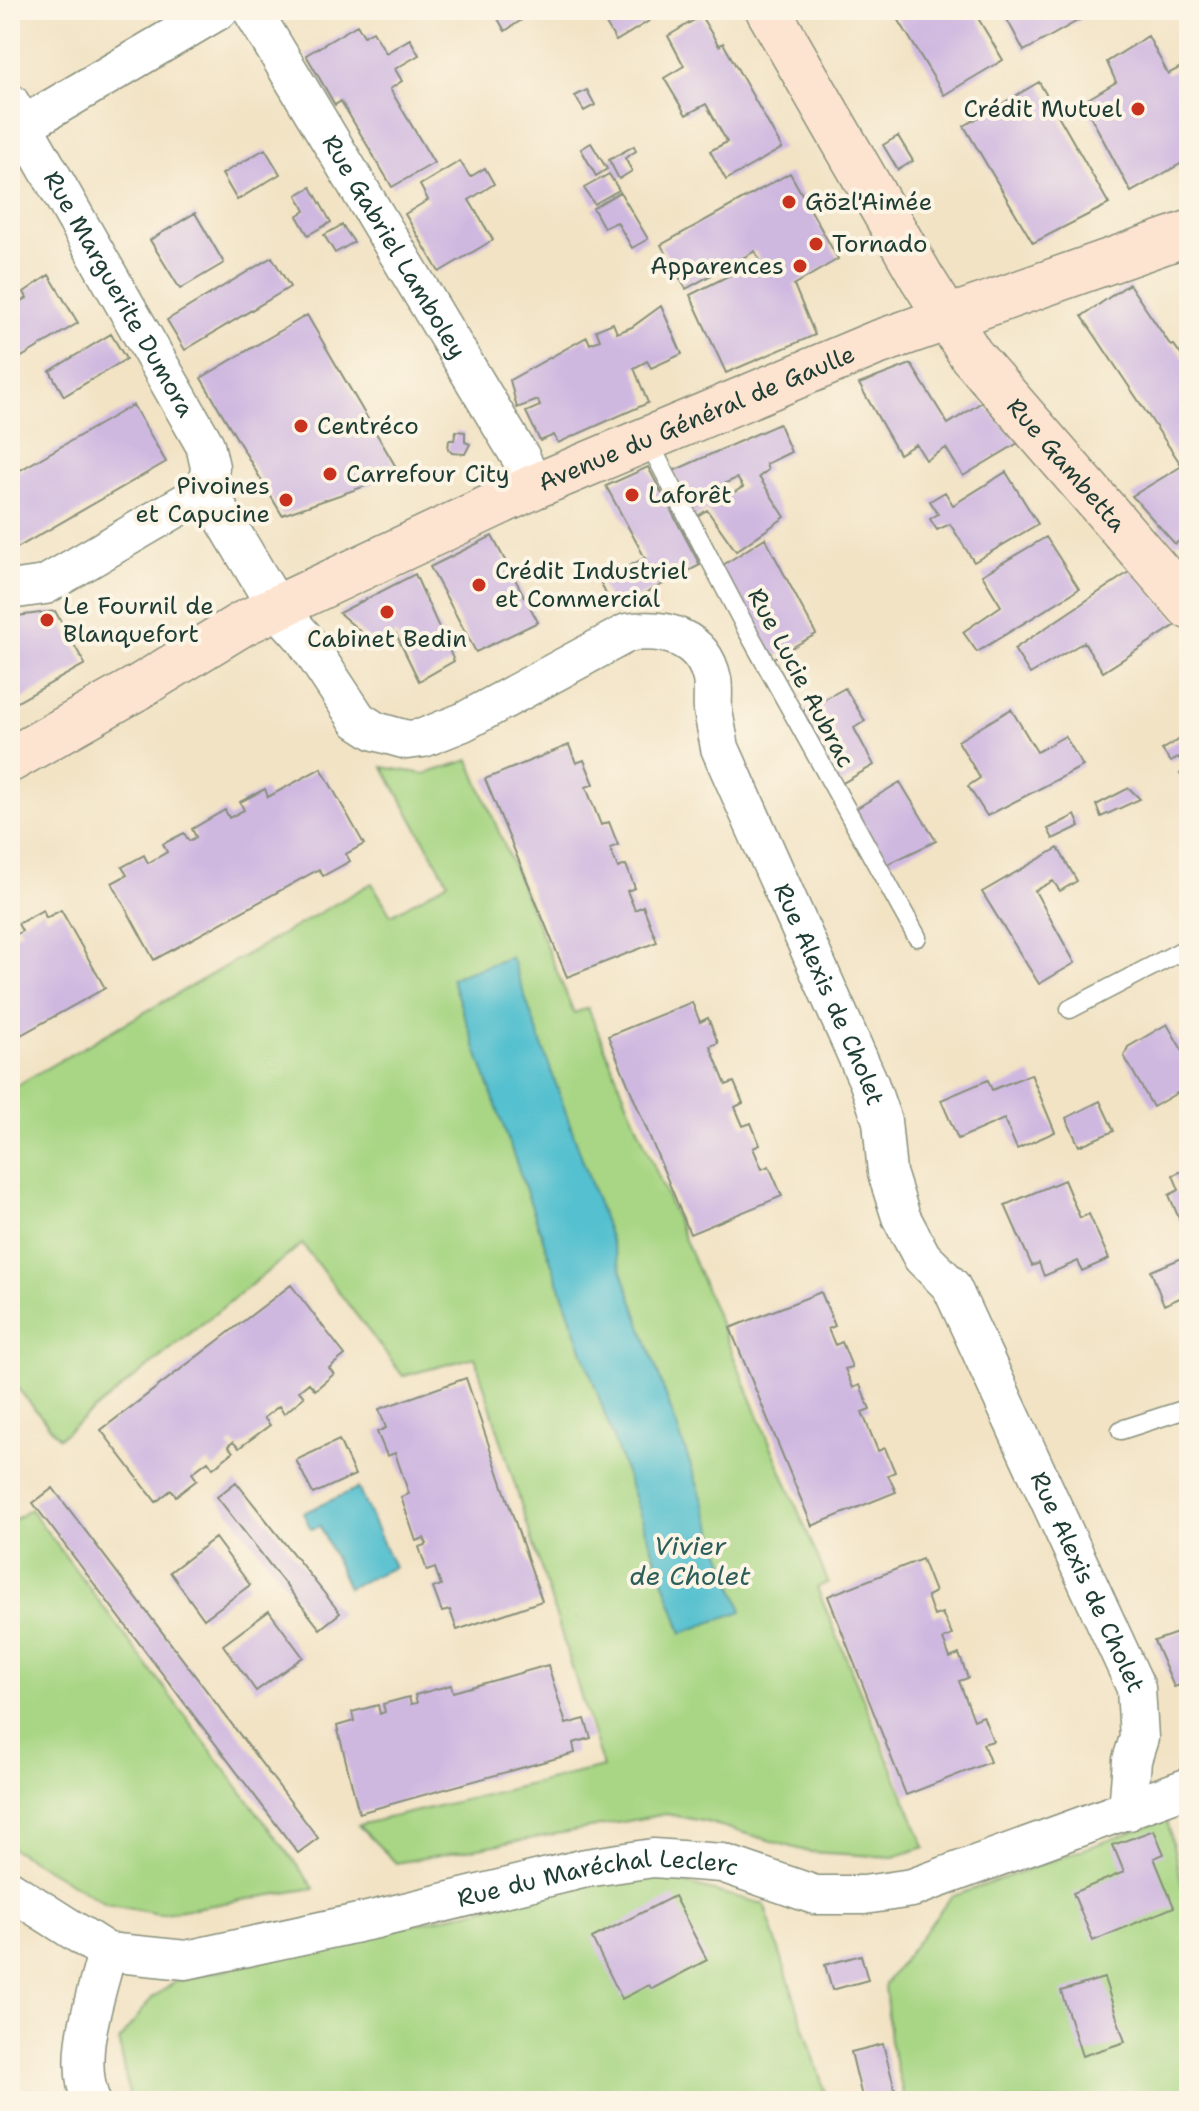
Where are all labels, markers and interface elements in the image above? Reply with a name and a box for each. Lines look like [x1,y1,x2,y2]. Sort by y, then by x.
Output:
place label: Crédit Mutuel [964,93,1123,125]
marker: Crédit Mutuel [1129,100,1147,118]
street label: Rue Gabriel Lamboley [315,129,474,364]
street label: Rue Marguerite Dumora [36,165,202,423]
place label: Gözl'Aimée [805,186,932,218]
marker: Gözl'Aimée [780,193,798,211]
place label: Tornado [832,228,928,260]
marker: Tornado [807,235,825,253]
place label: Apparences [650,250,784,282]
marker: Apparences [791,257,809,275]
street label: Avenue du Général de Gaulle [533,338,860,499]
street label: Rue Gambetta [999,391,1133,539]
place label: Centréco [317,410,419,442]
marker: Centréco [292,417,310,435]
place label: Carrefour City [346,458,510,490]
marker: Carrefour City [321,465,339,483]
place label: Pivoines et Capucine [135,470,270,530]
place label: Laforêt [648,479,732,511]
marker: Laforêt [623,486,641,504]
marker: Pivoines et Capucine [277,491,295,509]
place label: Crédit Industriel et Commercial [495,555,688,615]
marker: Crédit Industriel et Commercial [470,576,488,594]
street label: Rue Lucie Aubrac [740,583,862,773]
place label: Le Fournil de Blanquefort [63,590,214,650]
marker: Cabinet Bedin [378,603,396,621]
marker: Le Fournil de Blanquefort [38,611,56,629]
place label: Cabinet Bedin [307,623,467,655]
street label: Rue Alexis de Cholet [766,878,891,1109]
street label: Rue Alexis de Cholet [1023,1467,1152,1698]
water label: Vivier de Cholet [629,1528,751,1593]
street label: Rue du Maréchal Leclerc [454,1842,743,1915]

